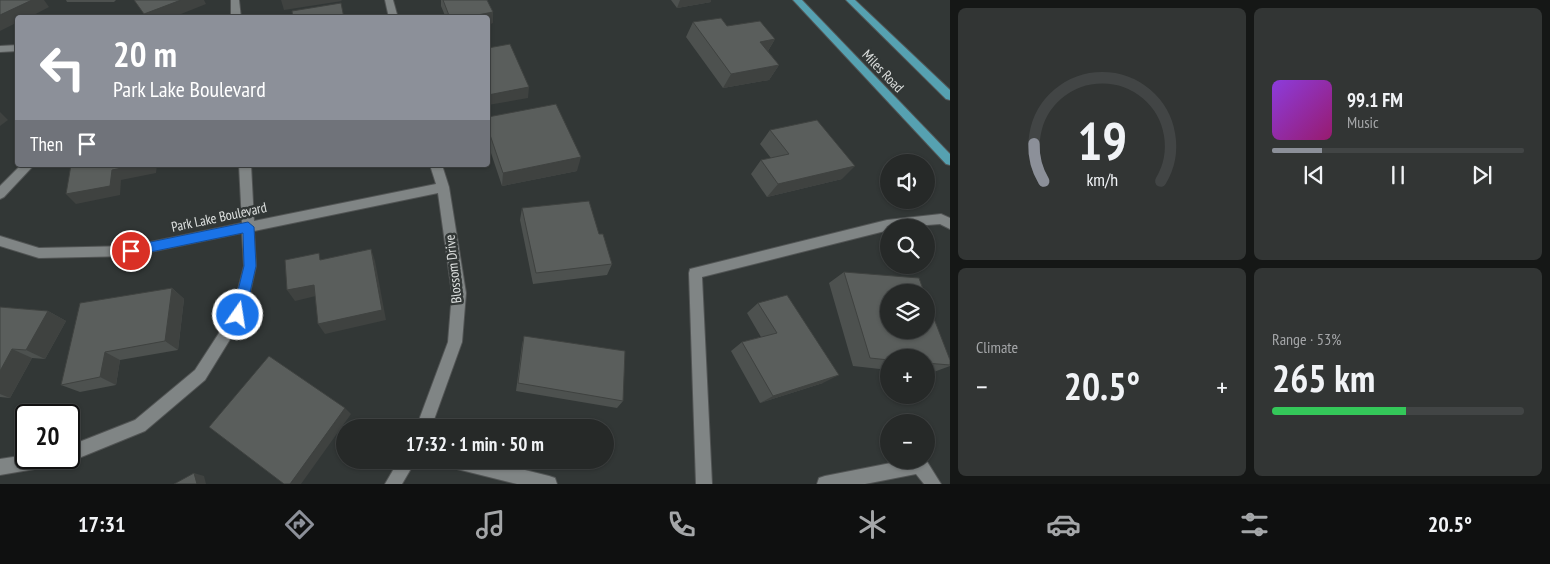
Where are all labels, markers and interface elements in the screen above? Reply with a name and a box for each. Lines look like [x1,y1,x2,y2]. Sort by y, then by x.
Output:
text: 20 m [113,31,177,77]
icon: left [30,35,95,100]
street label: Miles Road [858,46,908,96]
text: Park Lake Boulevard [113,75,266,103]
text: 99.1 FM [1347,88,1403,112]
text: 19 [1077,107,1127,174]
text: Music [1347,112,1379,132]
icon: arrive [73,130,101,158]
text: Then [30,132,63,156]
map controls [880,154,935,469]
button: sound [880,154,935,209]
icon: previous [1300,161,1328,189]
icon: pause [1384,161,1412,189]
icon: next [1468,161,1496,189]
text: km/h [1086,168,1118,191]
street label: Park Lake Boulevard [170,198,268,236]
button: search [880,219,935,274]
pin [110,230,152,272]
street label: Blossom Drive [440,234,466,304]
icon: arrive [117,237,145,265]
button: layers [880,284,935,339]
position arrow [211,288,263,340]
text: Range · 53% [1272,329,1341,349]
text: Climate [976,337,1018,357]
button: + [880,349,935,404]
text: 265 km [1272,353,1375,402]
text: 20.5° [1064,361,1140,410]
text: − [976,368,988,405]
text: + [1216,368,1228,405]
speed limit sign: 20 [15,404,80,469]
button: − [880,414,935,469]
text: 17:32 · 1 min · 50 m [406,432,544,456]
icon: directions [282,507,317,542]
icon: music [473,507,508,542]
icon: phone [664,507,699,542]
icon: climate [855,507,890,542]
icon: car [1046,507,1081,542]
icon: filters [1237,507,1272,542]
text: 17:31 [78,510,126,538]
text: 20.5° [1428,510,1472,538]

